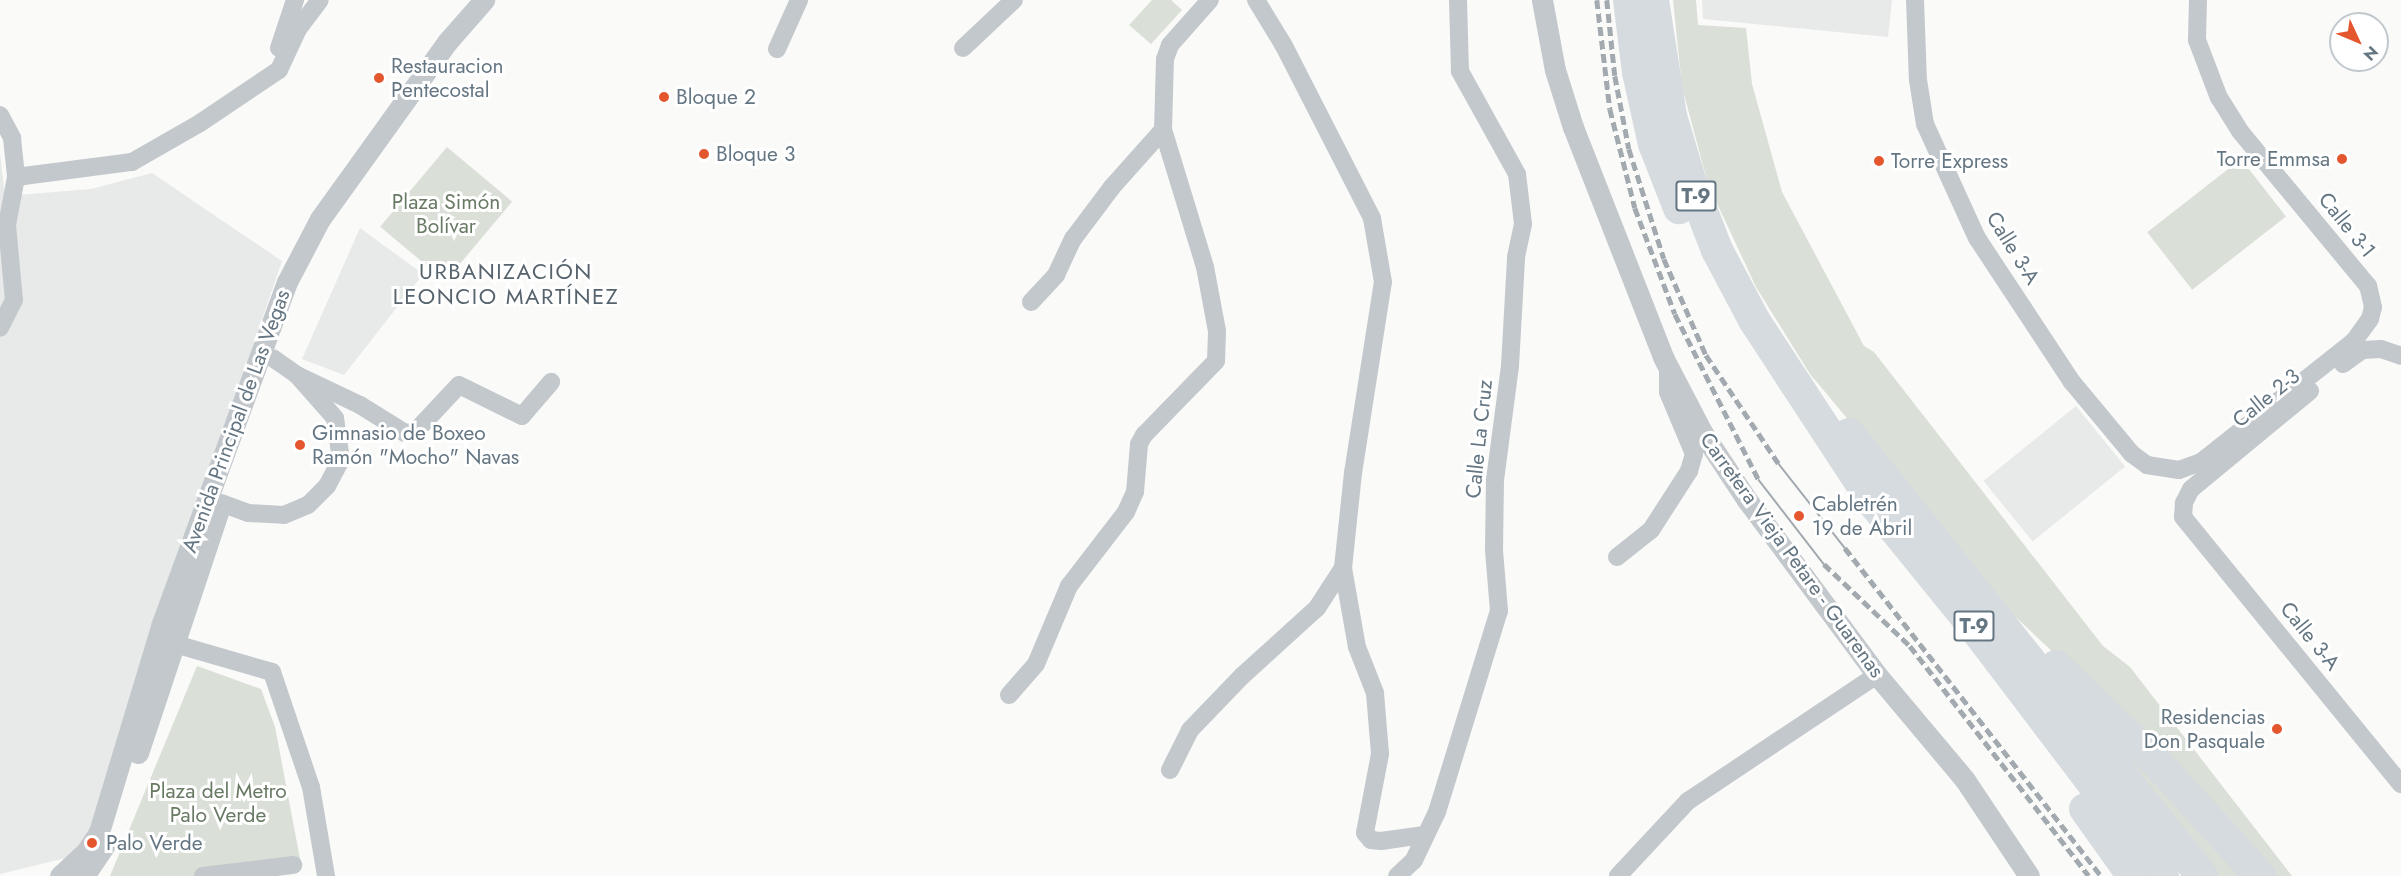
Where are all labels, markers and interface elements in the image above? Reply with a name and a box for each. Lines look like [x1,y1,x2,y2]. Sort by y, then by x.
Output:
north arrow [2329,12,2389,72]
text: N [2358,41,2384,66]
place label: Restauracion Pentecostal [391,53,503,103]
marker: Restauracion Pentecostal [372,71,386,85]
place label: Bloque 2 [676,84,756,110]
marker: Bloque 2 [657,90,671,104]
place label: Bloque 3 [716,141,796,167]
place label: Torre Emmsa [2217,146,2330,172]
marker: Bloque 3 [697,147,711,161]
place label: Torre Express [1891,148,2008,174]
marker: Torre Emmsa [2335,152,2349,166]
marker: Torre Express [1872,154,1886,168]
road number: T-9 [1675,179,1717,213]
street label: Calle 3-1 [2313,187,2381,263]
park label: Plaza Simón Bolívar [392,189,500,239]
street label: Calle 3-A [1981,207,2045,289]
district label: URBANIZACIÓN LEONCIO MARTÍNEZ [393,258,619,310]
street label: Avenida Principal de Las Vegas [177,286,295,556]
street label: Calle 2-3 [2227,363,2305,433]
street label: Calle La Cruz [1460,378,1498,500]
place label: Gimnasio de Boxeo Ramón "Mocho" Navas [312,420,519,470]
street label: Carretera Vieja Petare - Guarenas [1695,428,1889,682]
marker: Gimnasio de Boxeo Ramón "Mocho" Navas [293,438,307,452]
place label: Cabletrén 19 de Abril [1812,491,1912,541]
marker: Cabletrén 19 de Abril [1790,507,1808,525]
street label: Calle 3-A [2275,597,2345,675]
road number: T-9 [1953,609,1995,643]
place label: Residencias Don Pasquale [2144,704,2265,754]
marker: Residencias Don Pasquale [2270,722,2284,736]
park label: Plaza del Metro Palo Verde [149,778,287,828]
place label: Palo Verde [106,830,203,856]
marker: Palo Verde [83,834,101,852]

